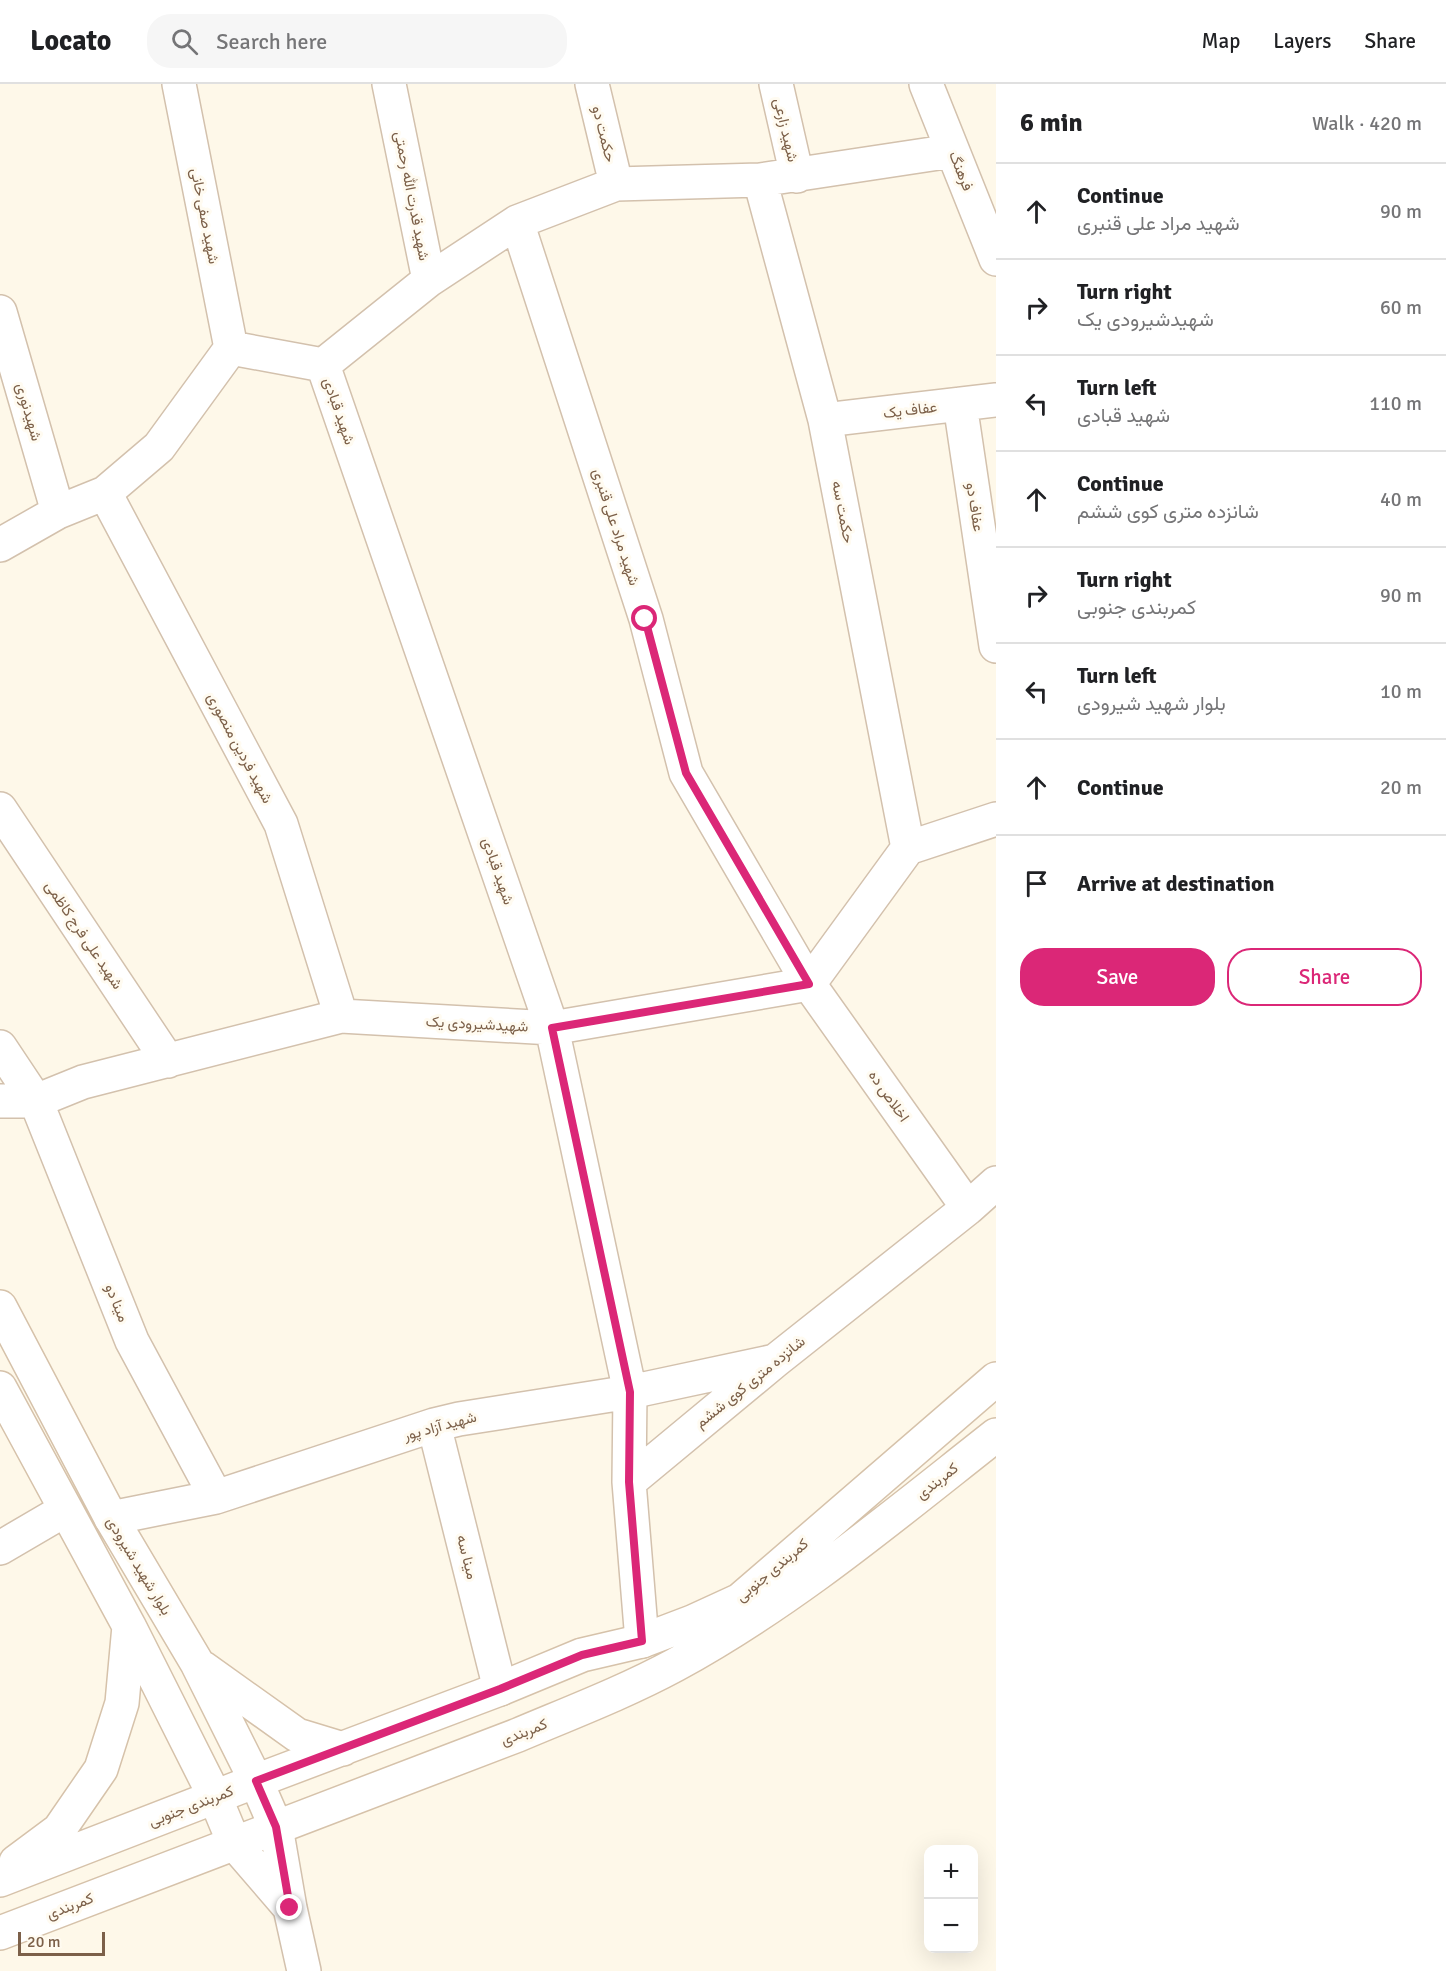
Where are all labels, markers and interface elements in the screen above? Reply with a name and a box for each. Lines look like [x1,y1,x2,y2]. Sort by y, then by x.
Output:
search box [147,14,567,68]
text: Locato [30,24,111,58]
icon: search [168,25,201,58]
text: Search here [216,28,327,55]
text: Map [1202,28,1240,54]
text: Layers [1273,28,1331,54]
text: Share [1364,28,1416,54]
street label: شهید زارعی [769,96,802,164]
street label: حکمت دو [588,104,620,164]
text: 6 min [1020,107,1083,139]
text: Walk · 420 m [1312,111,1422,136]
street label: شهید قدرت الله رحمتی [390,130,433,262]
street label: فرهنگ [945,149,977,194]
street label: شهید صفی خانی [186,167,223,266]
text: Continue [1077,182,1164,209]
icon: ahead [1020,195,1053,228]
text: 90 m [1380,199,1422,224]
text: شهید مراد علی قنبری [1077,211,1239,236]
text: Turn right [1077,278,1172,305]
icon: right [1020,291,1053,324]
text: 60 m [1380,295,1422,320]
text: شهیدشیرودی یک [1077,307,1214,332]
text: Turn left [1077,374,1157,401]
street label: شهید قبادی [318,375,359,447]
street label: شهیدنوری [11,381,46,443]
icon: left [1020,387,1053,420]
text: 110 m [1369,391,1422,416]
street label: عفاف یک [882,398,938,422]
text: شهید قبادی [1077,403,1170,428]
street label: شهید مراد علی قنبری [588,466,643,588]
text: Continue [1077,470,1164,497]
street label: حکمت سه [828,479,858,545]
street label: عفاف دو [962,481,988,533]
icon: ahead [1020,483,1053,516]
text: 40 m [1380,487,1422,512]
text: شانزده متری کوی ششم [1077,499,1259,524]
text: Turn right [1077,566,1172,593]
icon: right [1020,579,1053,612]
text: 90 m [1380,583,1422,608]
text: کمربندی جنوبی [1077,595,1196,620]
route start [631,605,657,631]
text: Turn left [1077,662,1157,689]
icon: left [1020,675,1053,708]
text: 10 m [1380,679,1422,704]
street label: شهید فردین منصوری [202,690,277,807]
text: بلوار شهید شیرودی [1077,691,1226,716]
icon: ahead [1020,771,1053,804]
text: Continue [1077,774,1164,801]
text: 20 m [1380,775,1422,800]
street label: شهید قبادی [477,835,518,907]
icon: arrive [1020,867,1053,900]
text: Arrive at destination [1077,870,1274,897]
street label: شهید علی فرج کاظمی [40,878,127,994]
button: Save [1020,948,1215,1006]
button: Share [1227,948,1422,1006]
street label: شهیدشیرودی یک [425,1012,529,1037]
street label: اخلاص ده [864,1067,913,1126]
street label: مینا دو [101,1281,133,1325]
street label: شانزده متری کوی ششم [691,1332,809,1433]
street label: شهید آزاد پور [401,1408,479,1446]
street label: کمربندی [912,1459,963,1504]
street label: بلوار شهید شیرودی [102,1514,175,1619]
street label: مینا سه [453,1533,481,1581]
street label: کمربندی جنوبی [732,1534,813,1606]
street label: کمربندی [498,1714,551,1750]
street label: کمربندی جنوبی [146,1781,237,1831]
map controls [924,1845,978,1953]
button: + [924,1845,978,1899]
street label: کمربندی [44,1889,97,1924]
route end [276,1894,302,1920]
button: − [924,1899,978,1953]
scale bar [18,1929,105,1956]
text: 20 m [27,1932,61,1952]

